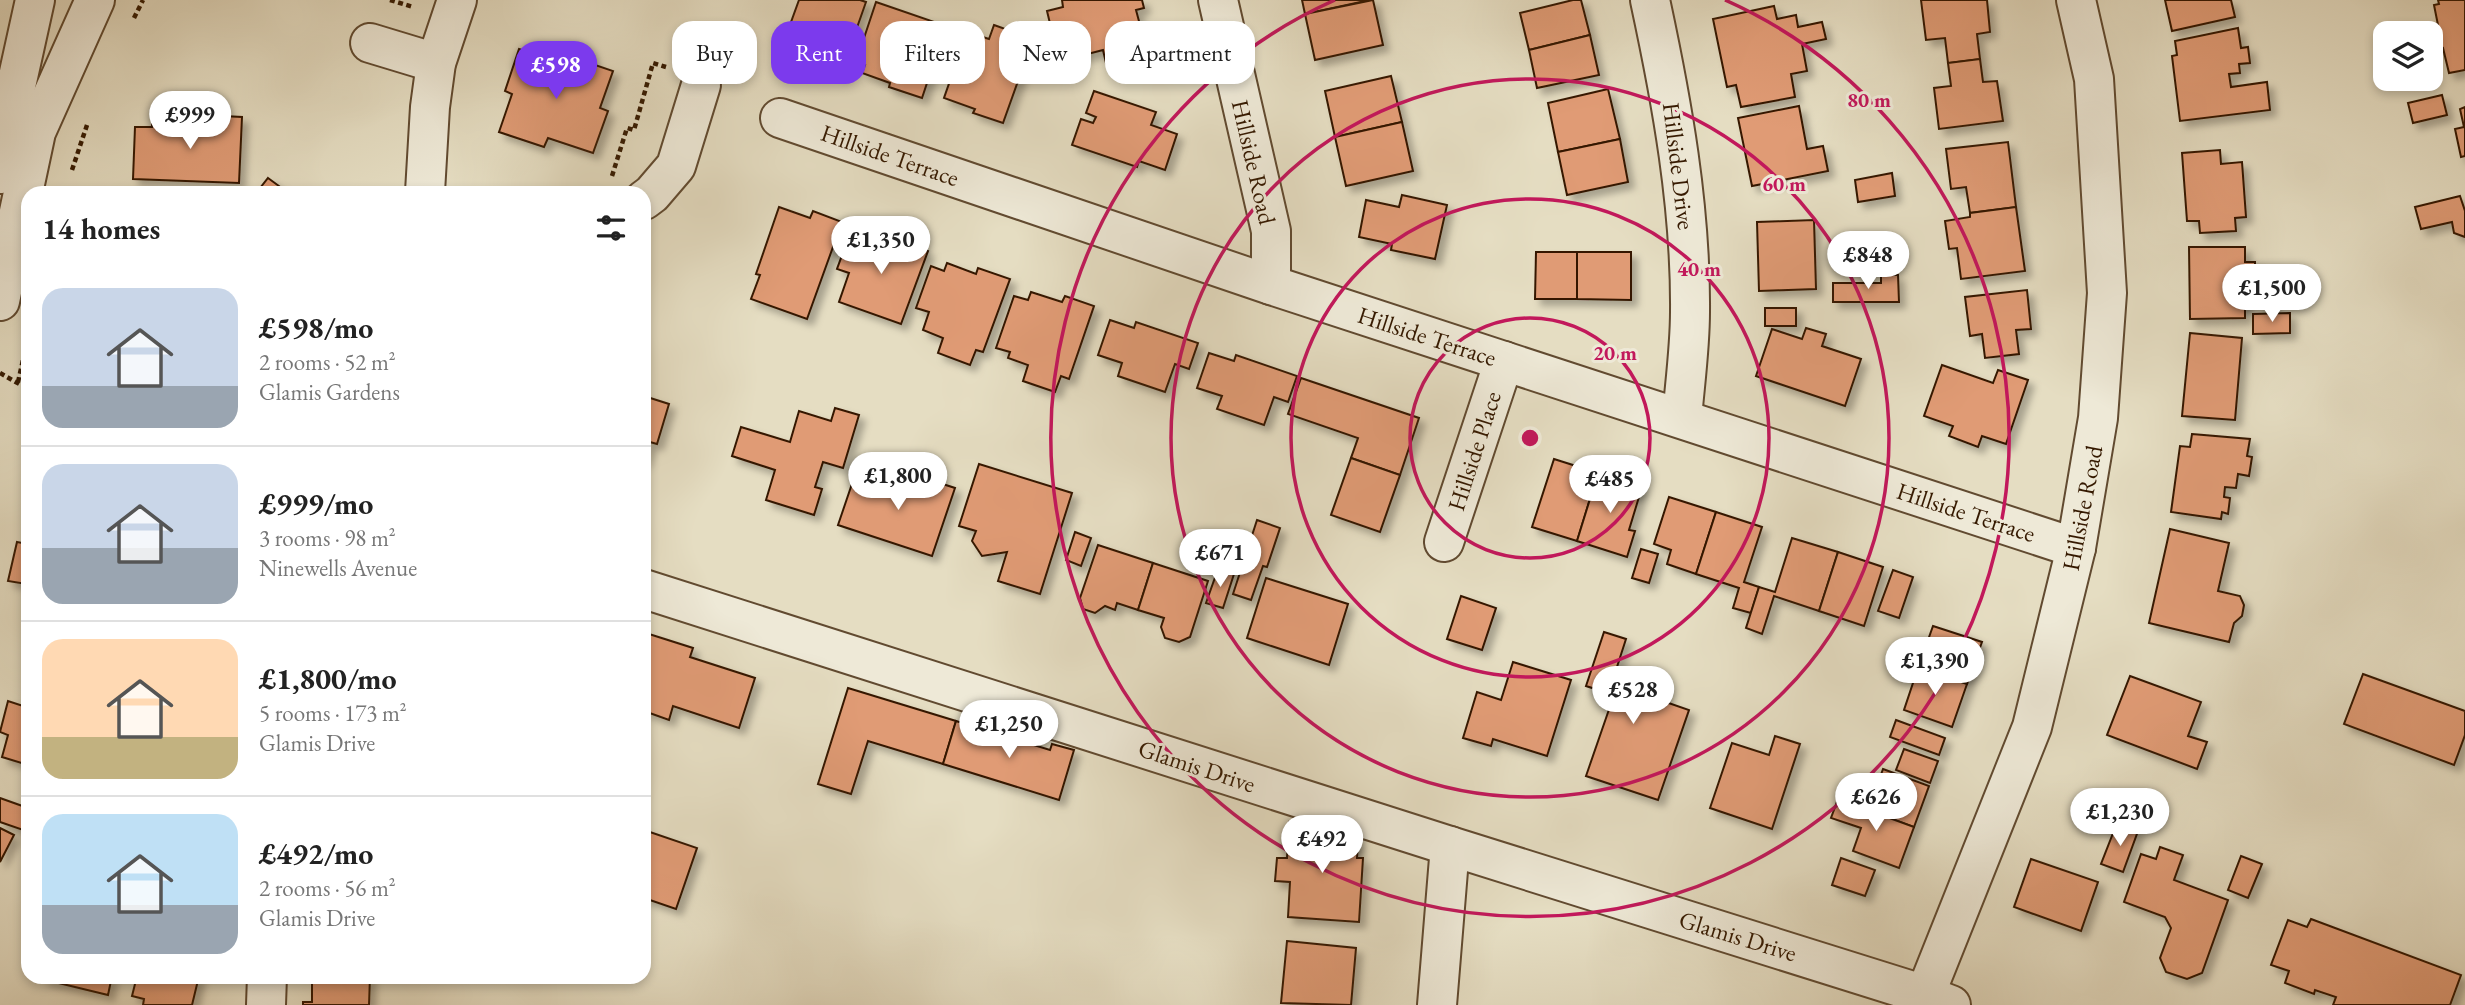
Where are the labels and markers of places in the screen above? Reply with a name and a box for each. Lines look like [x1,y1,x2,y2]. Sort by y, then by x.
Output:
pin: £598 [515,42,597,101]
pin: £999 [149,92,231,151]
pin: £1,350 [824,216,938,276]
pin: £848 [1827,232,1909,291]
pin: £1,500 [2215,264,2329,324]
centre of rings [1518,426,1542,450]
pin: £1,800 [841,452,955,512]
pin: £485 [1569,456,1651,515]
pin: £671 [1179,530,1261,589]
pin: £1,390 [1878,638,1992,697]
pin: £528 [1592,666,1674,726]
pin: £1,250 [952,700,1066,760]
pin: £626 [1835,774,1917,833]
pin: £1,230 [2063,788,2177,848]
pin: £492 [1281,816,1363,875]

